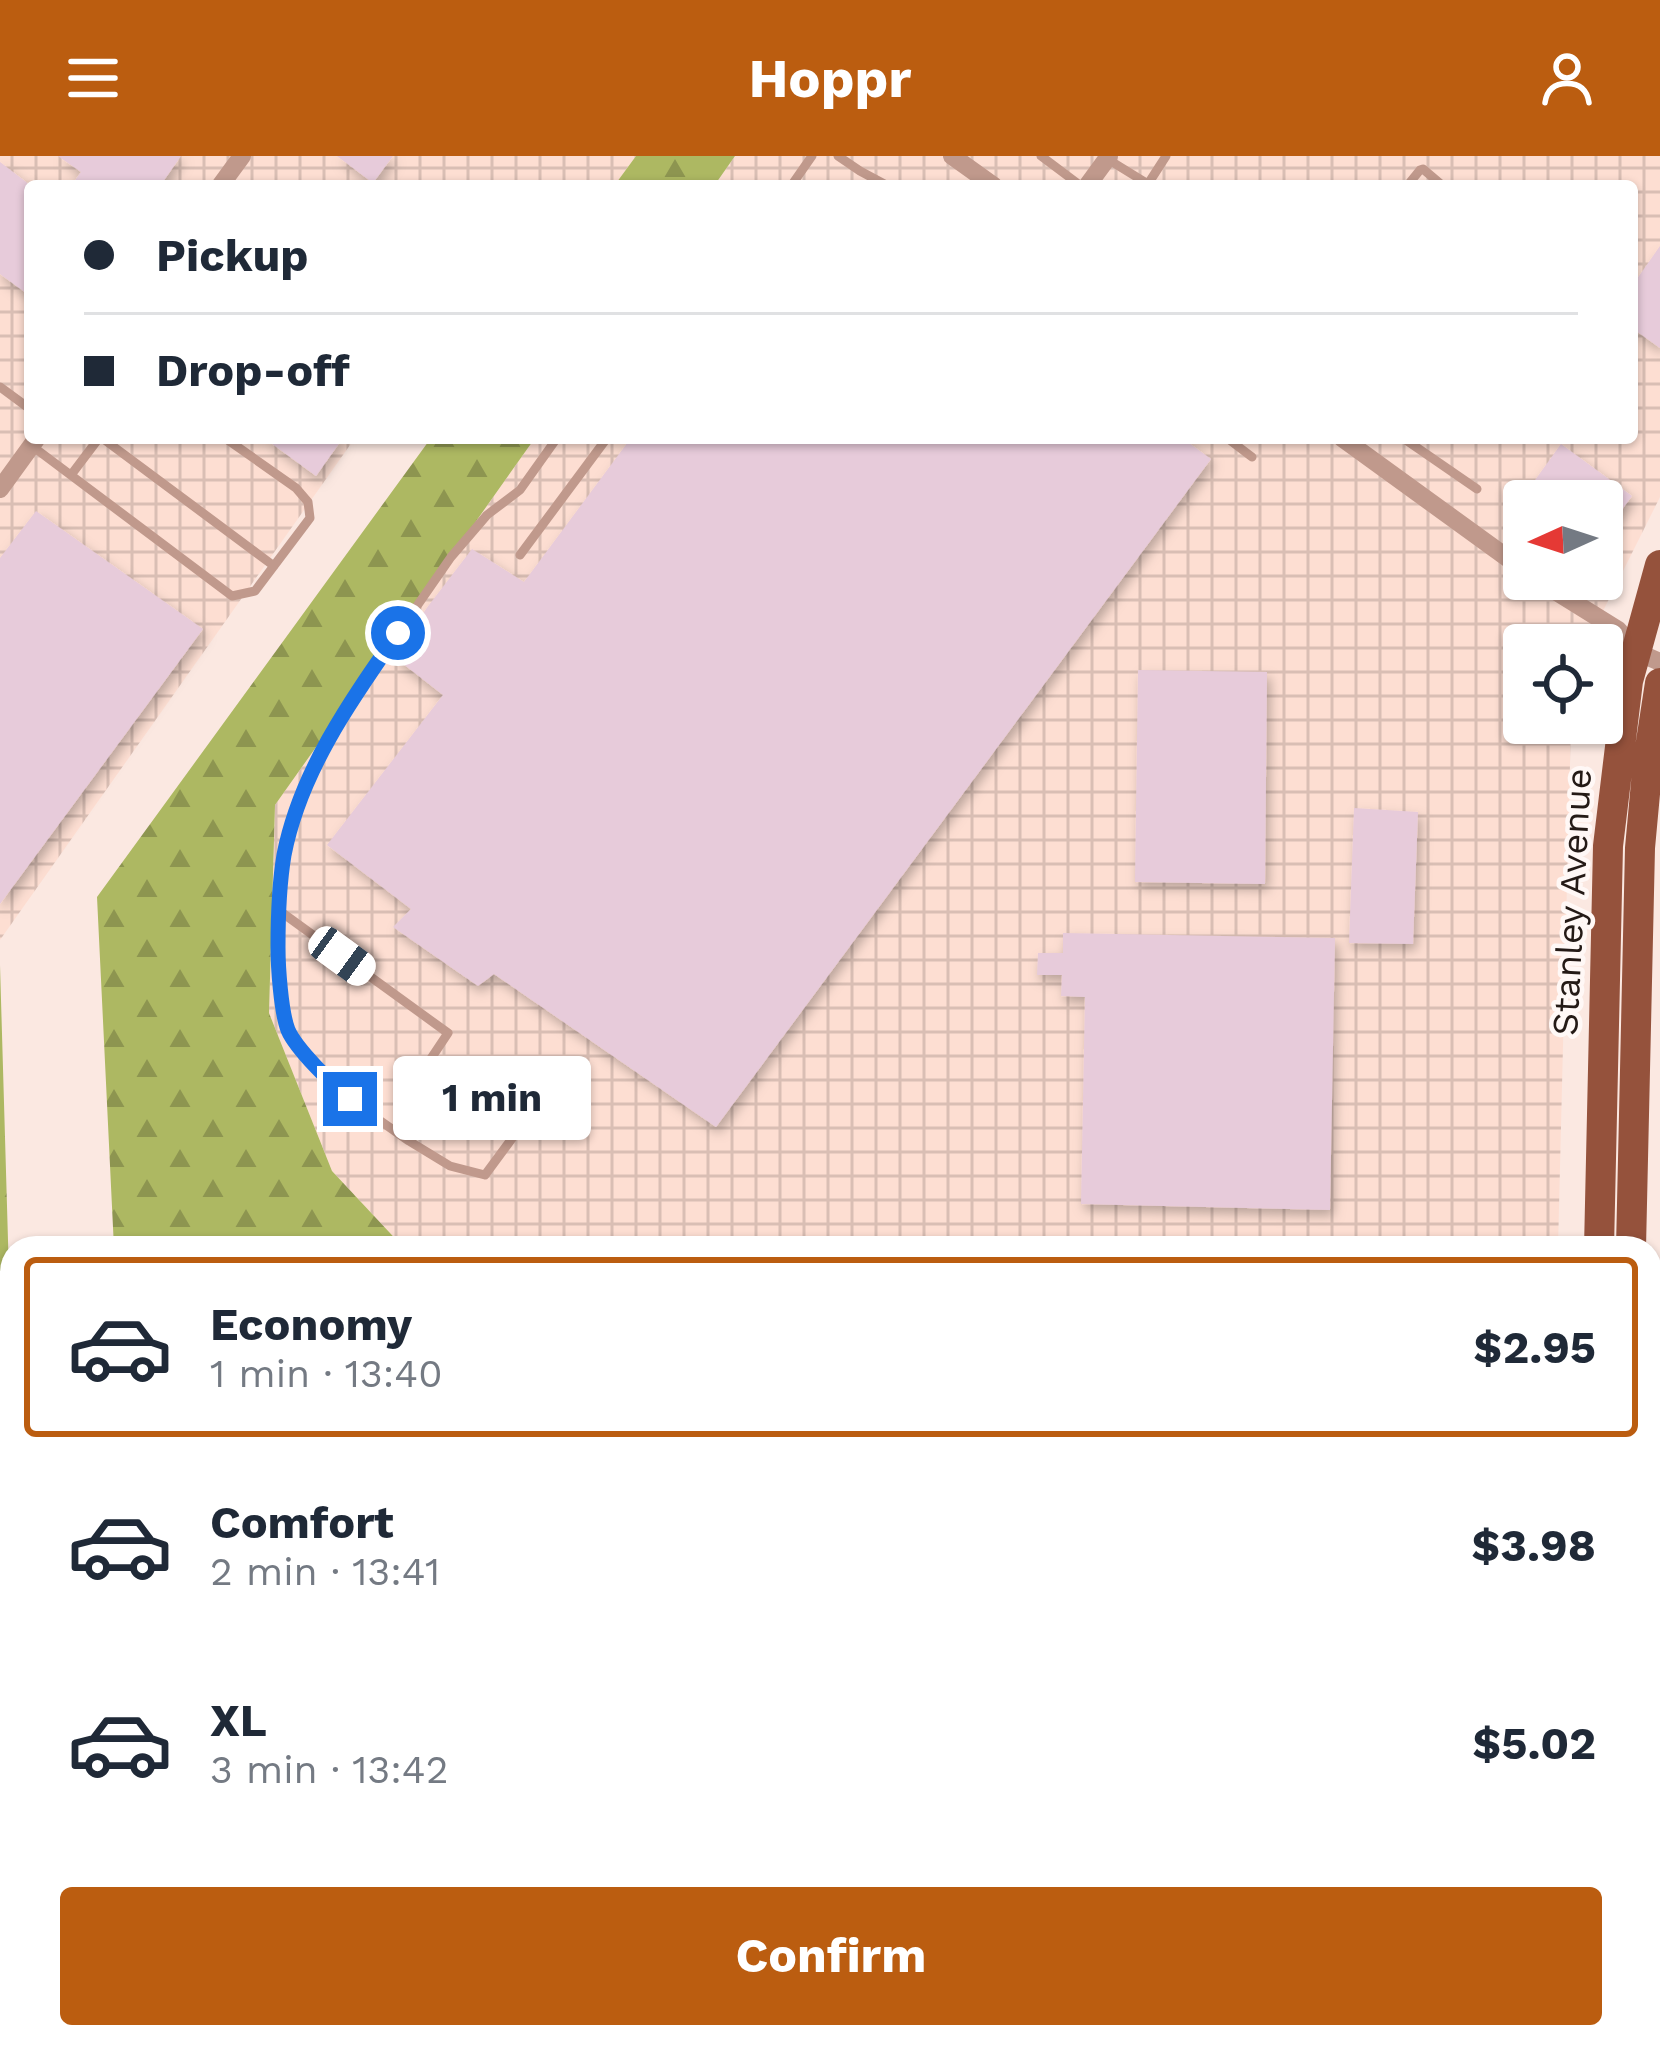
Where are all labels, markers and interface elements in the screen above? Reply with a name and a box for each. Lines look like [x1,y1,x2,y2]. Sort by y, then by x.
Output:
icon: menu [60,45,126,111]
icon: person [1534,45,1600,111]
text: Hoppr [748,47,912,110]
text: Pickup [156,229,308,282]
text: Drop-off [156,344,350,397]
north arrow [1503,480,1623,600]
map controls [1503,480,1623,744]
route start [371,606,425,660]
button: locate [1503,624,1623,744]
street label: Stanley Avenue [1544,767,1600,1037]
car [302,920,382,992]
callout: 1 min [392,1057,590,1141]
route end [323,1072,377,1126]
text: 1 min [442,1075,542,1120]
icon: car [66,1293,174,1401]
text: Economy [210,1298,412,1351]
text: $2.95 [1474,1321,1596,1374]
text: 1 min · 13:40 [210,1351,442,1396]
icon: car [66,1491,174,1599]
text: Comfort [210,1496,394,1549]
text: $3.98 [1471,1519,1596,1572]
text: 2 min · 13:41 [210,1549,440,1594]
icon: car [66,1689,174,1797]
text: XL [210,1694,267,1747]
text: $5.02 [1473,1717,1596,1770]
text: 3 min · 13:42 [210,1747,448,1792]
button: Confirm [60,1887,1602,2025]

